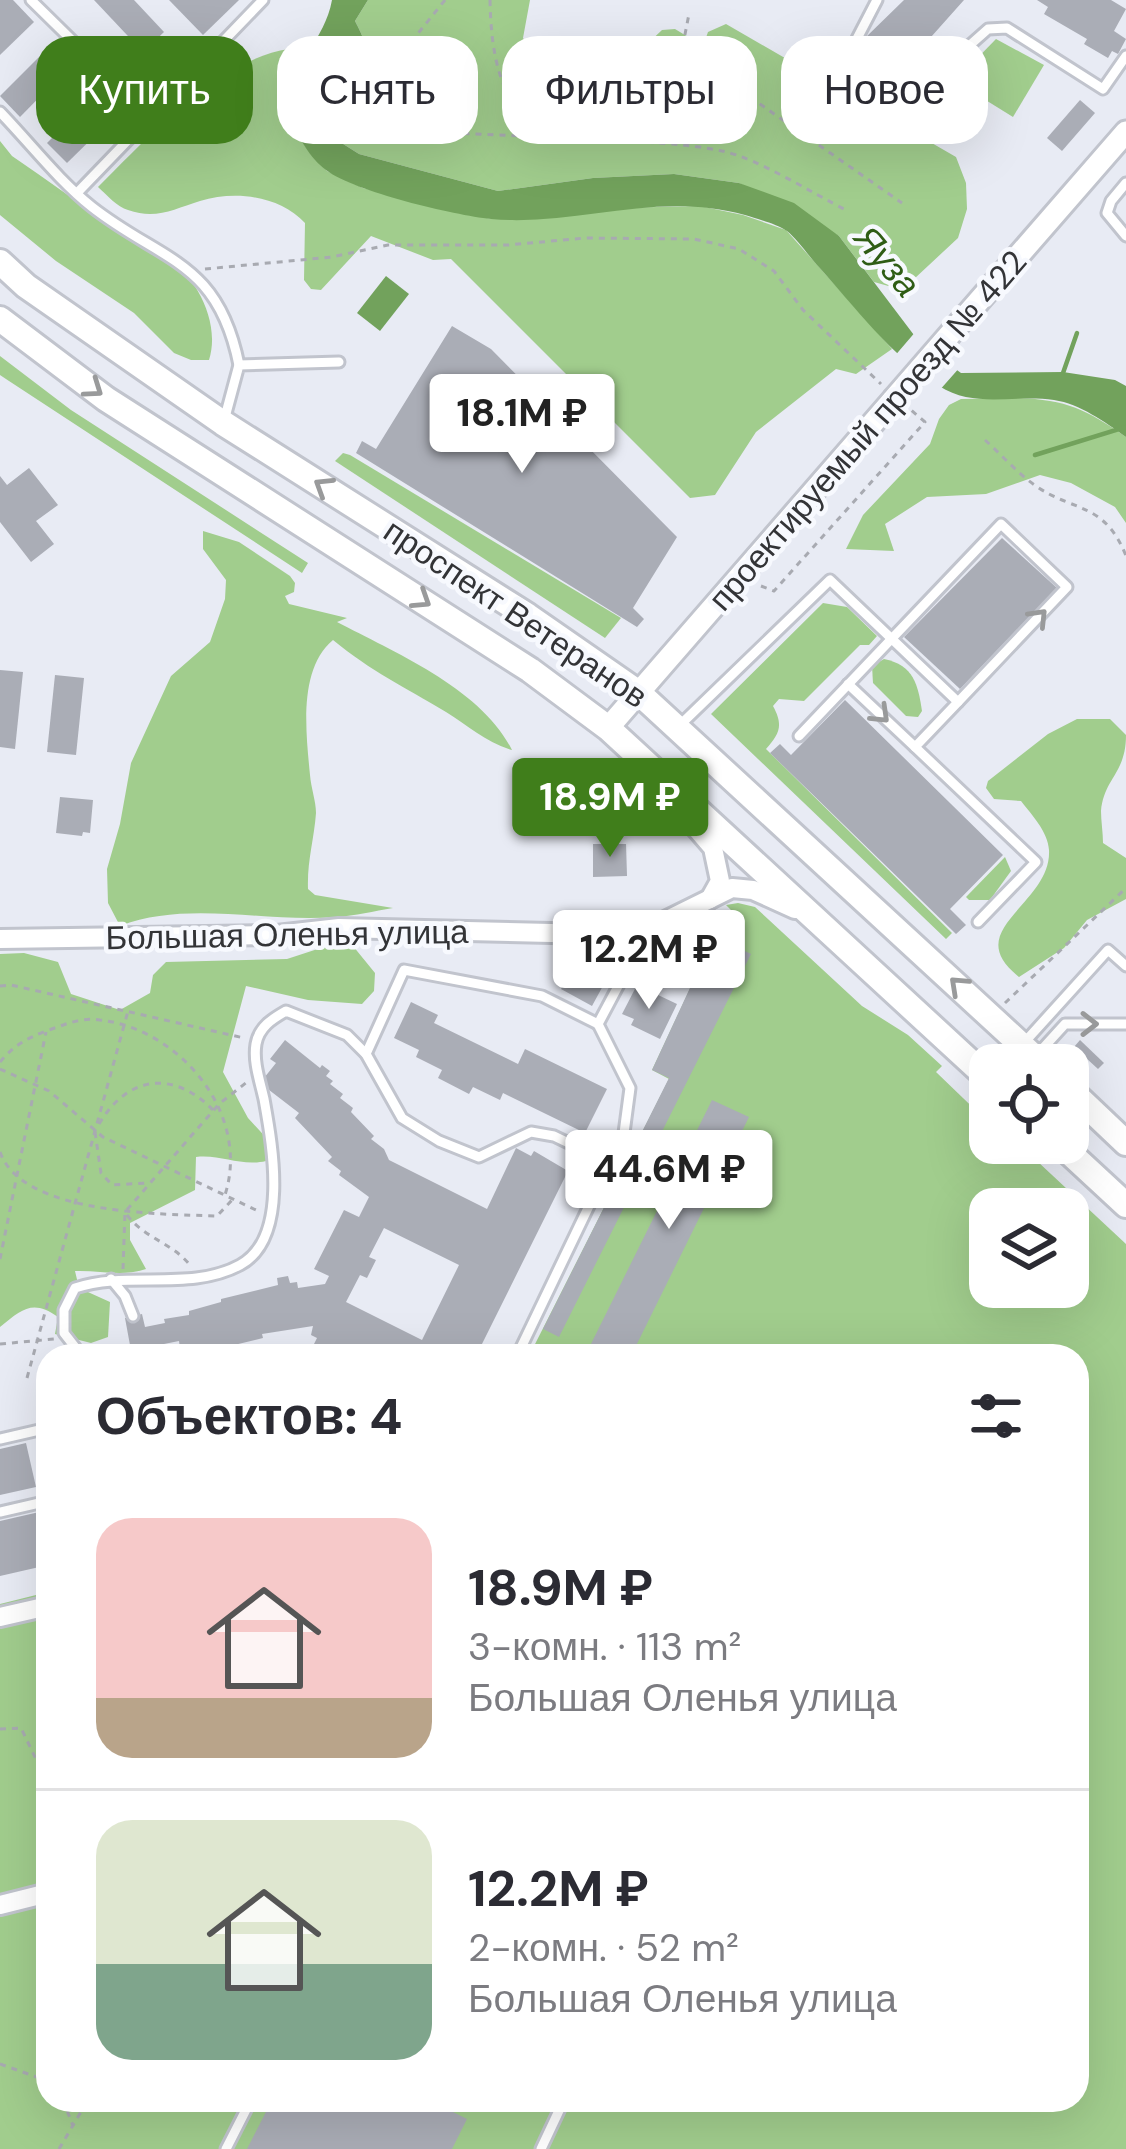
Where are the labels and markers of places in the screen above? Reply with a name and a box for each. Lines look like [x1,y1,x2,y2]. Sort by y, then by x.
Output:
pin: 18.1M ₽ [411,374,633,476]
pin: 18.9M ₽ [499,758,721,860]
pin: 12.2M ₽ [538,910,760,1012]
pin: 44.6M ₽ [558,1130,780,1232]

